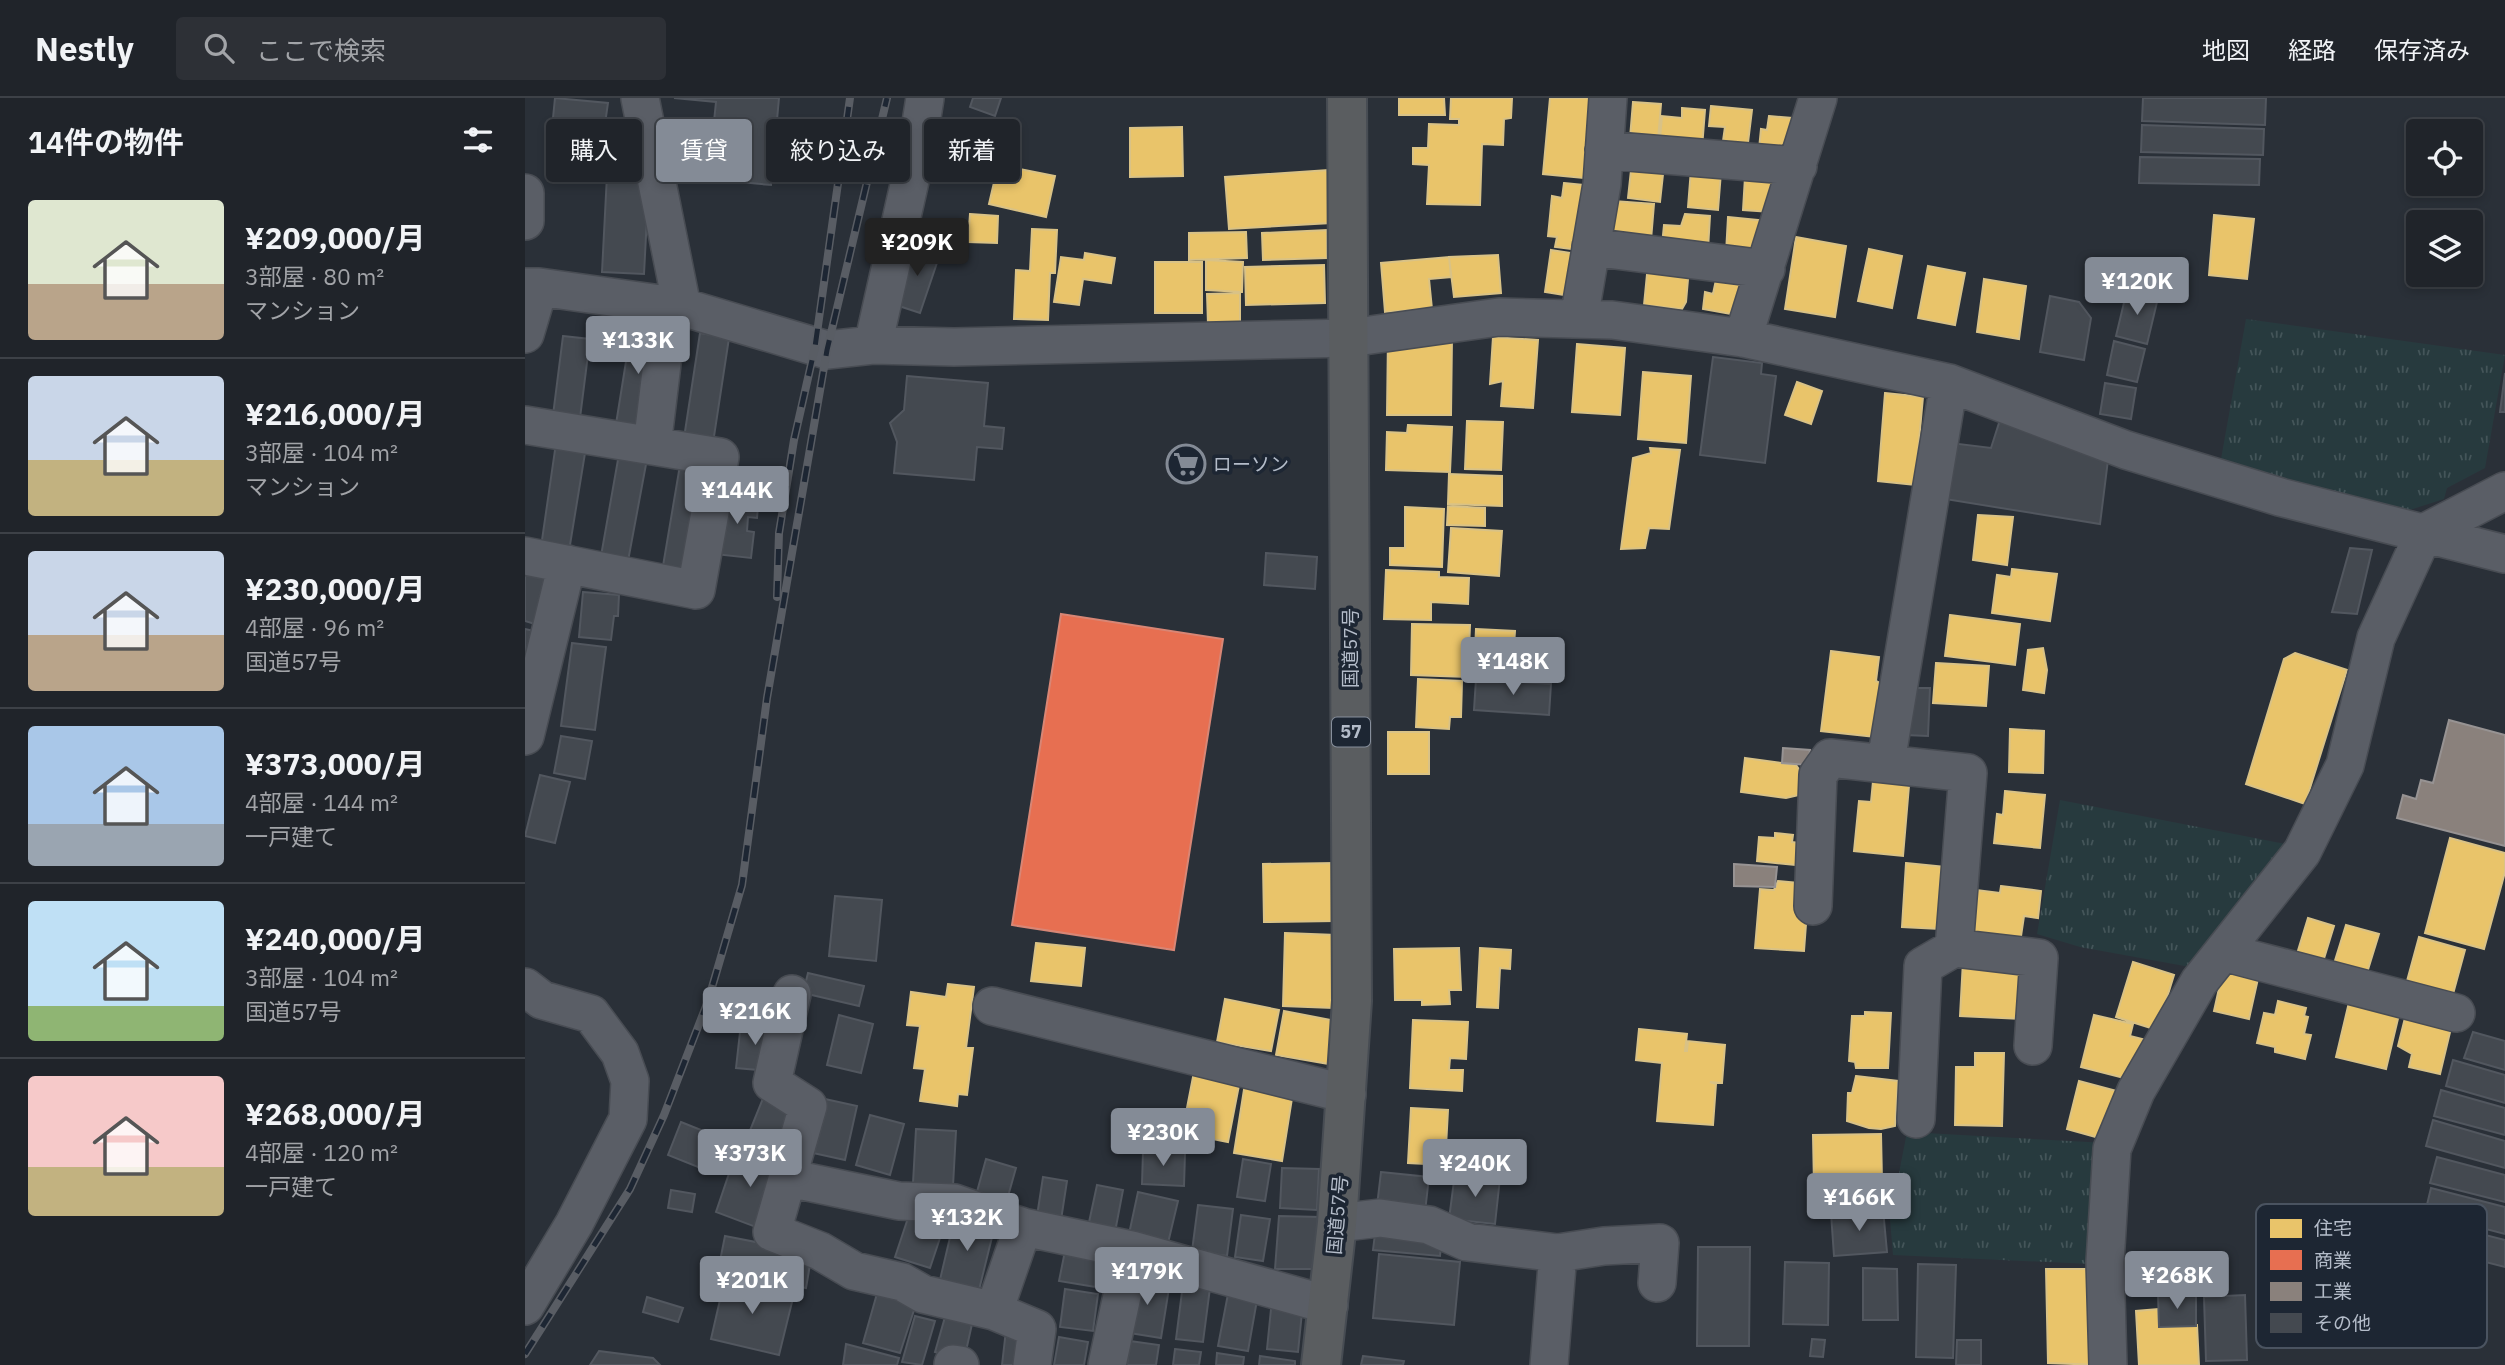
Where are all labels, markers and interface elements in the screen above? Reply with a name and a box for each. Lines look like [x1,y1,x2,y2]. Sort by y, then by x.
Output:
search box [176,17,666,80]
text: Nestly [35,27,134,70]
icon: search [200,29,238,67]
text: ここで検索 [256,33,386,67]
text: 地図 [2202,34,2250,66]
text: 経路 [2288,34,2336,66]
text: 保存済み [2374,34,2470,66]
chip: 購入 [546,119,642,182]
chip: 賃貸 [656,119,752,182]
chip: 絞り込み [766,119,910,182]
chip: 新着 [924,119,1020,182]
map controls [2406,119,2483,287]
button: locate [2406,119,2483,196]
icon: filters [459,121,497,159]
text: 14件の物件 [28,122,184,161]
button: layers [2406,210,2483,287]
text: ¥209,000/月 [245,218,426,257]
pin: ¥209K [868,218,966,278]
text: ¥209K [881,226,953,256]
icon: home [84,228,168,312]
pin: ¥120K [2088,258,2186,317]
text: 3部屋 · 80 m² [245,261,384,291]
text: ¥120K [2101,265,2173,295]
text: マンション [245,295,360,325]
pin: ¥133K [589,316,687,376]
text: ¥133K [602,324,674,354]
text: ¥216,000/月 [245,394,426,433]
icon: home [84,404,168,488]
text: 3部屋 · 104 m² [245,437,398,467]
supermarket icon: ローソン [1165,443,1207,485]
place label: ローソン [1213,452,1289,476]
pin: ¥144K [688,466,786,526]
text: マンション [245,471,360,501]
text: ¥144K [701,474,773,504]
text: ¥230,000/月 [245,569,426,608]
icon: home [84,579,168,663]
street label: 国道57号 [1338,608,1362,688]
text: 4部屋 · 96 m² [245,612,384,642]
pin: ¥148K [1464,638,1562,697]
text: ¥148K [1477,645,1549,675]
text: 国道57号 [245,646,342,676]
road number: 57 [1332,718,1370,746]
text: ¥373,000/月 [245,744,426,783]
icon: home [84,754,168,838]
text: 4部屋 · 144 m² [245,787,398,817]
text: 一戸建て [245,821,337,851]
text: ¥240,000/月 [245,919,426,958]
icon: home [84,929,168,1013]
text: 3部屋 · 104 m² [245,962,398,992]
pin: ¥216K [706,988,804,1047]
text: ¥216K [719,995,791,1025]
text: 国道57号 [245,996,342,1026]
text: ¥268,000/月 [245,1094,426,1133]
icon: home [84,1104,168,1188]
pin: ¥230K [1114,1108,1212,1168]
text: ¥230K [1127,1116,1199,1146]
pin: ¥373K [701,1130,799,1189]
text: 4部屋 · 120 m² [245,1137,398,1167]
text: ¥373K [714,1137,786,1167]
pin: ¥240K [1426,1140,1524,1199]
text: ¥240K [1439,1147,1511,1177]
text: 一戸建て [245,1171,337,1201]
street label: 国道57号 [1322,1174,1352,1256]
pin: ¥166K [1810,1174,1908,1233]
text: ¥166K [1823,1181,1895,1211]
pin: ¥132K [918,1194,1016,1253]
text: ¥132K [931,1201,1003,1231]
legend [2256,1204,2487,1348]
text: 住宅 [2314,1216,2352,1240]
pin: ¥179K [1098,1248,1196,1307]
text: 商業 [2314,1248,2352,1272]
pin: ¥268K [2128,1252,2226,1311]
text: ¥179K [1111,1255,1183,1285]
pin: ¥201K [703,1256,801,1316]
text: ¥268K [2141,1259,2213,1289]
text: ¥201K [716,1264,788,1294]
text: 工業 [2314,1279,2352,1303]
text: その他 [2314,1311,2371,1335]

